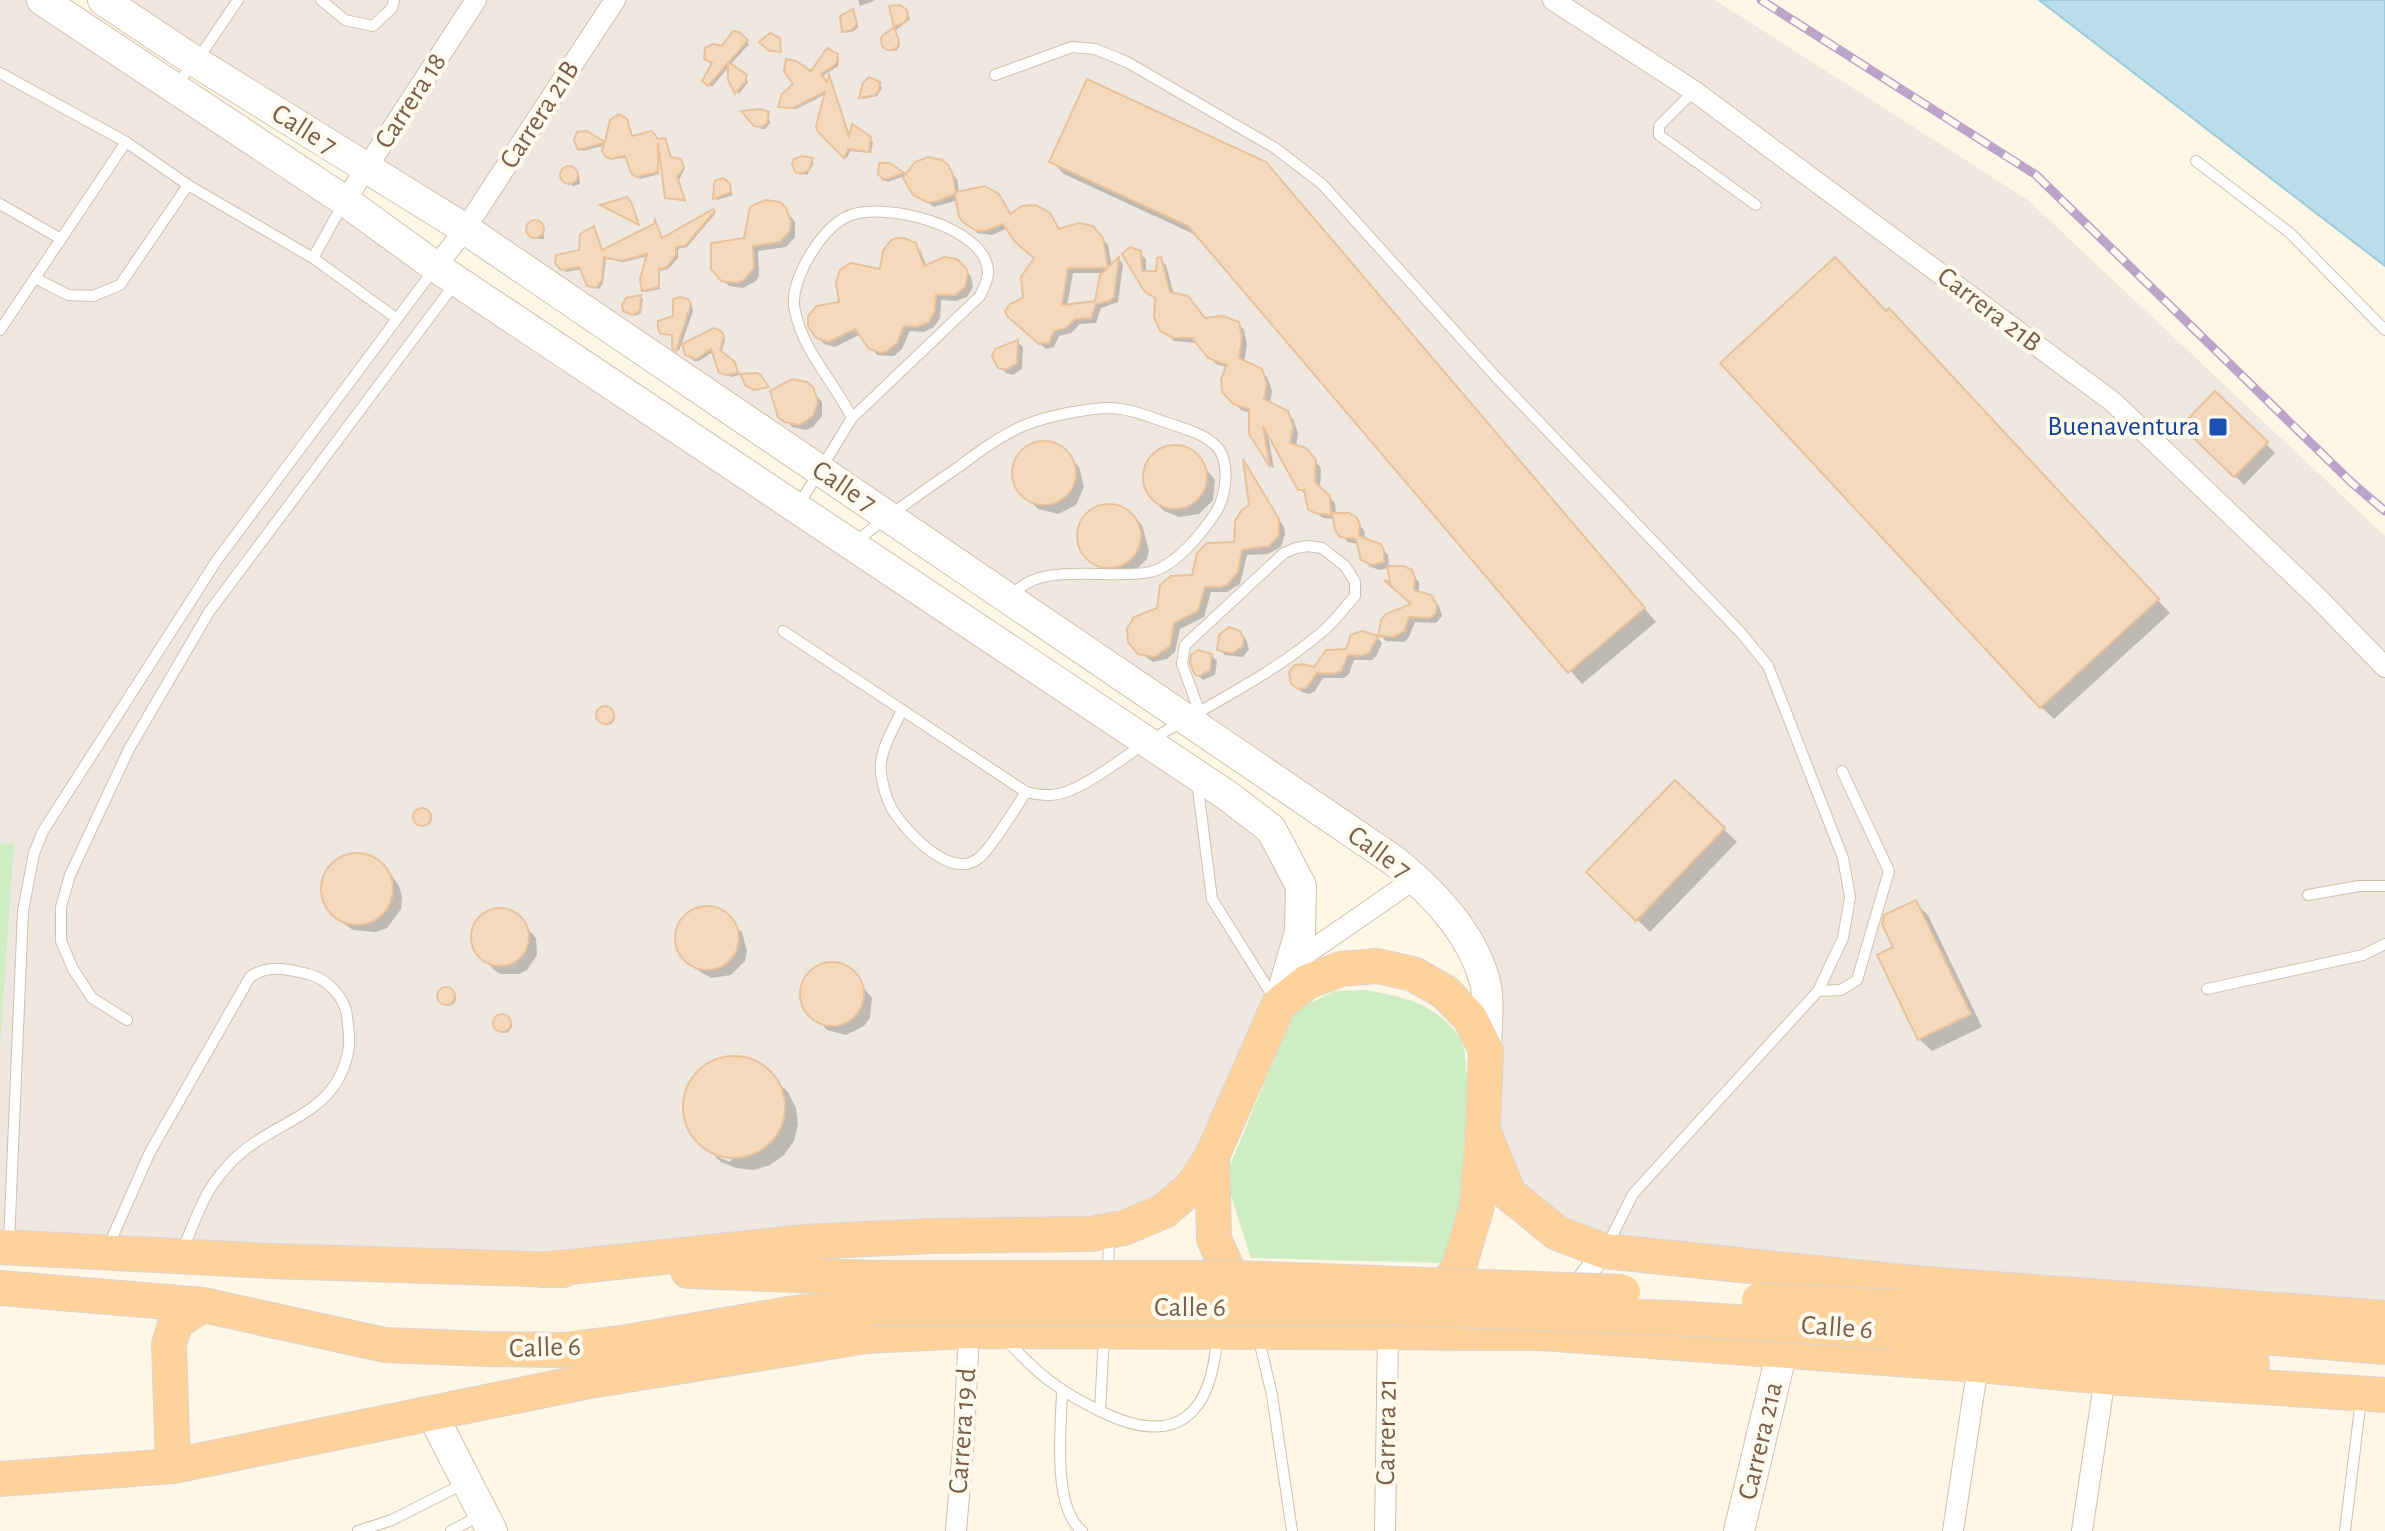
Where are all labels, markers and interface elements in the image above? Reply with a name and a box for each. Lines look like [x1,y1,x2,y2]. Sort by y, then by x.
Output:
street label: Carrera 18 [370,48,452,154]
street label: Carrera 21B [495,56,585,174]
street label: Calle 7 [267,99,341,161]
street label: Carrera 21B [1932,262,2046,358]
place label: Buenaventura [2047,413,2200,441]
marker: Buenaventura [2207,416,2229,438]
street label: Calle 7 [807,456,881,518]
street label: Calle 7 [1342,821,1416,885]
street label: Calle 6 [1154,1294,1226,1322]
street label: Calle 6 [1800,1312,1874,1344]
street label: Calle 6 [509,1333,581,1363]
street label: Carrera 19 d [945,1367,981,1495]
street label: Carrera 21 [1372,1378,1402,1486]
street label: Carrera 21a [1734,1379,1788,1503]

